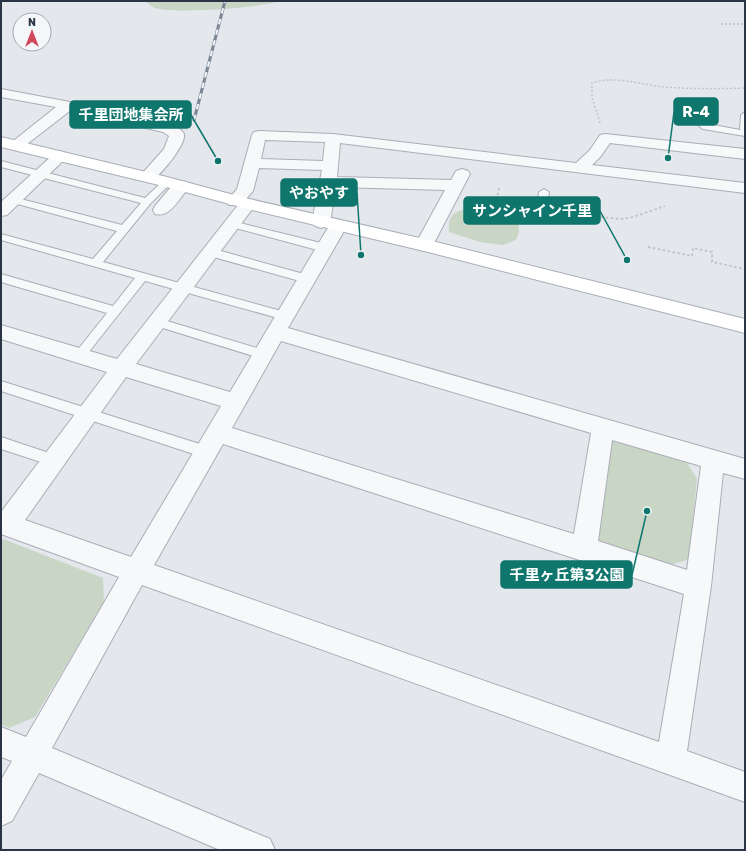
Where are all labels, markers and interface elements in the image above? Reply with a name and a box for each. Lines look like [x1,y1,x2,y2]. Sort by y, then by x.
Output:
north arrow [12,12,52,52]
text: N [28,16,36,29]
callout: R-4 [674,98,718,125]
callout: 千里団地集会所 [70,101,191,128]
text: R-4 [682,103,710,121]
text: 千里団地集会所 [78,106,184,124]
callout: やおやす [281,179,357,206]
text: やおやす [289,184,349,202]
callout: サンシャイン千里 [464,197,600,224]
text: サンシャイン千里 [472,202,592,220]
callout: 千里ヶ丘第3公園 [501,561,632,588]
text: 千里ヶ丘第3公園 [510,566,624,584]

